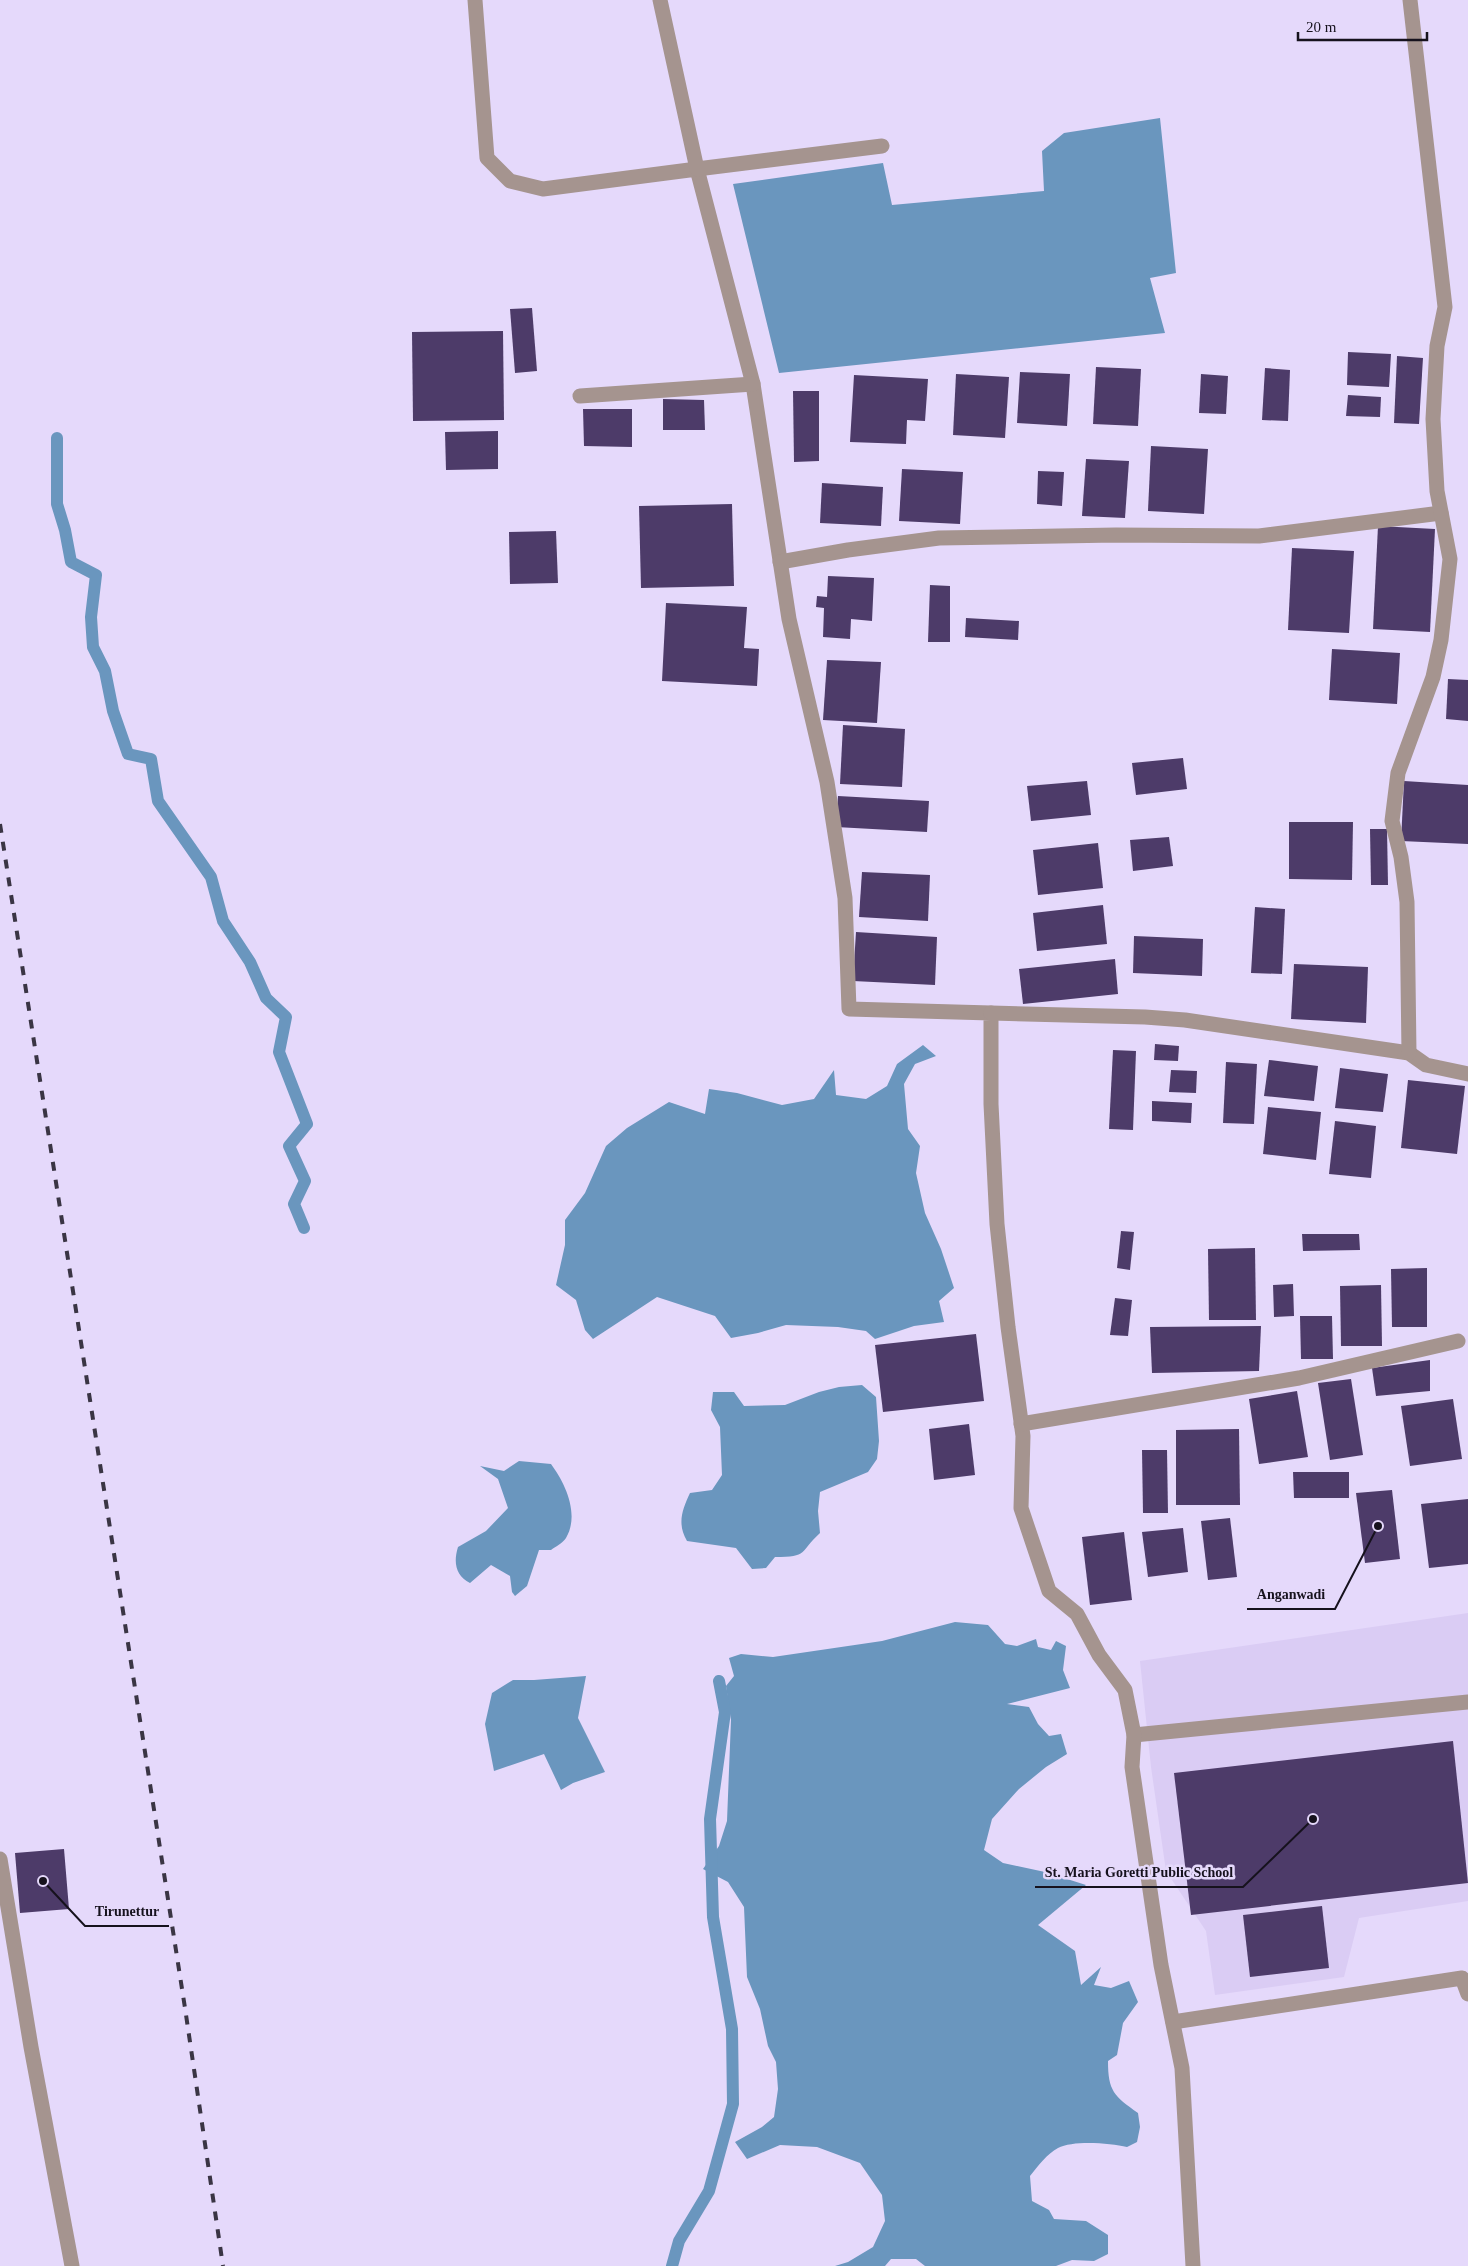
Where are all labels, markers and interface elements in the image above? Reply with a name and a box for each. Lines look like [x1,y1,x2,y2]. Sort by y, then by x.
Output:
scale bar [1298,10,1427,42]
text: 20 m [1306,19,1337,35]
callout: Anganwadi [1247,1580,1335,1609]
text: Anganwadi [1257,1587,1325,1602]
callout: St. Maria Goretti Public School [1035,1858,1243,1887]
text: St. Maria Goretti Public School [1045,1865,1233,1880]
callout: Tirunettur [85,1897,169,1926]
text: Tirunettur [95,1904,159,1919]

